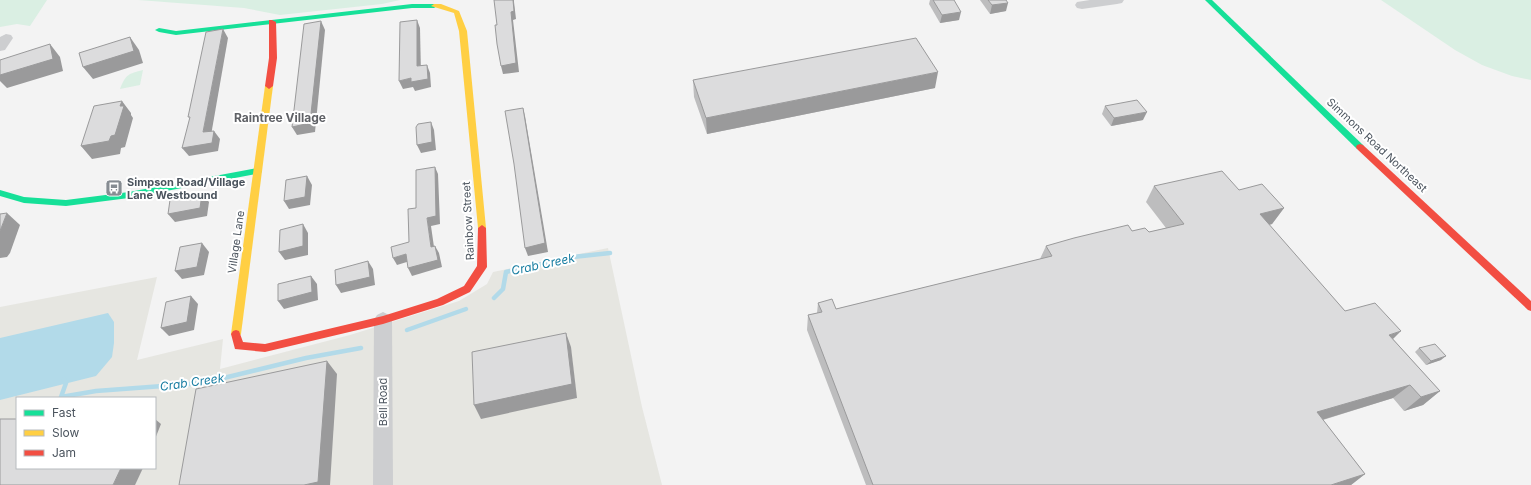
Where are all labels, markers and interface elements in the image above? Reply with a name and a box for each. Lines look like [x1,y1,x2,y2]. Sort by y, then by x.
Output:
street label: Simmons Road Northeast [1324,95,1430,195]
district label: Raintree Village [234,110,326,125]
place label: Simpson Road/Village Lane Westbound [127,175,246,202]
bus stop icon: Simpson Road/Village Lane Westbound [104,178,124,198]
street label: Rainbow Street [459,181,477,261]
street label: Village Lane [225,210,247,274]
water label: Crab Creek [510,250,577,278]
water label: Crab Creek [159,370,225,394]
street label: Bell Road [376,378,390,426]
legend [16,397,156,469]
text: Fast [52,405,76,420]
text: Slow [52,425,80,440]
text: Jam [52,445,76,460]

